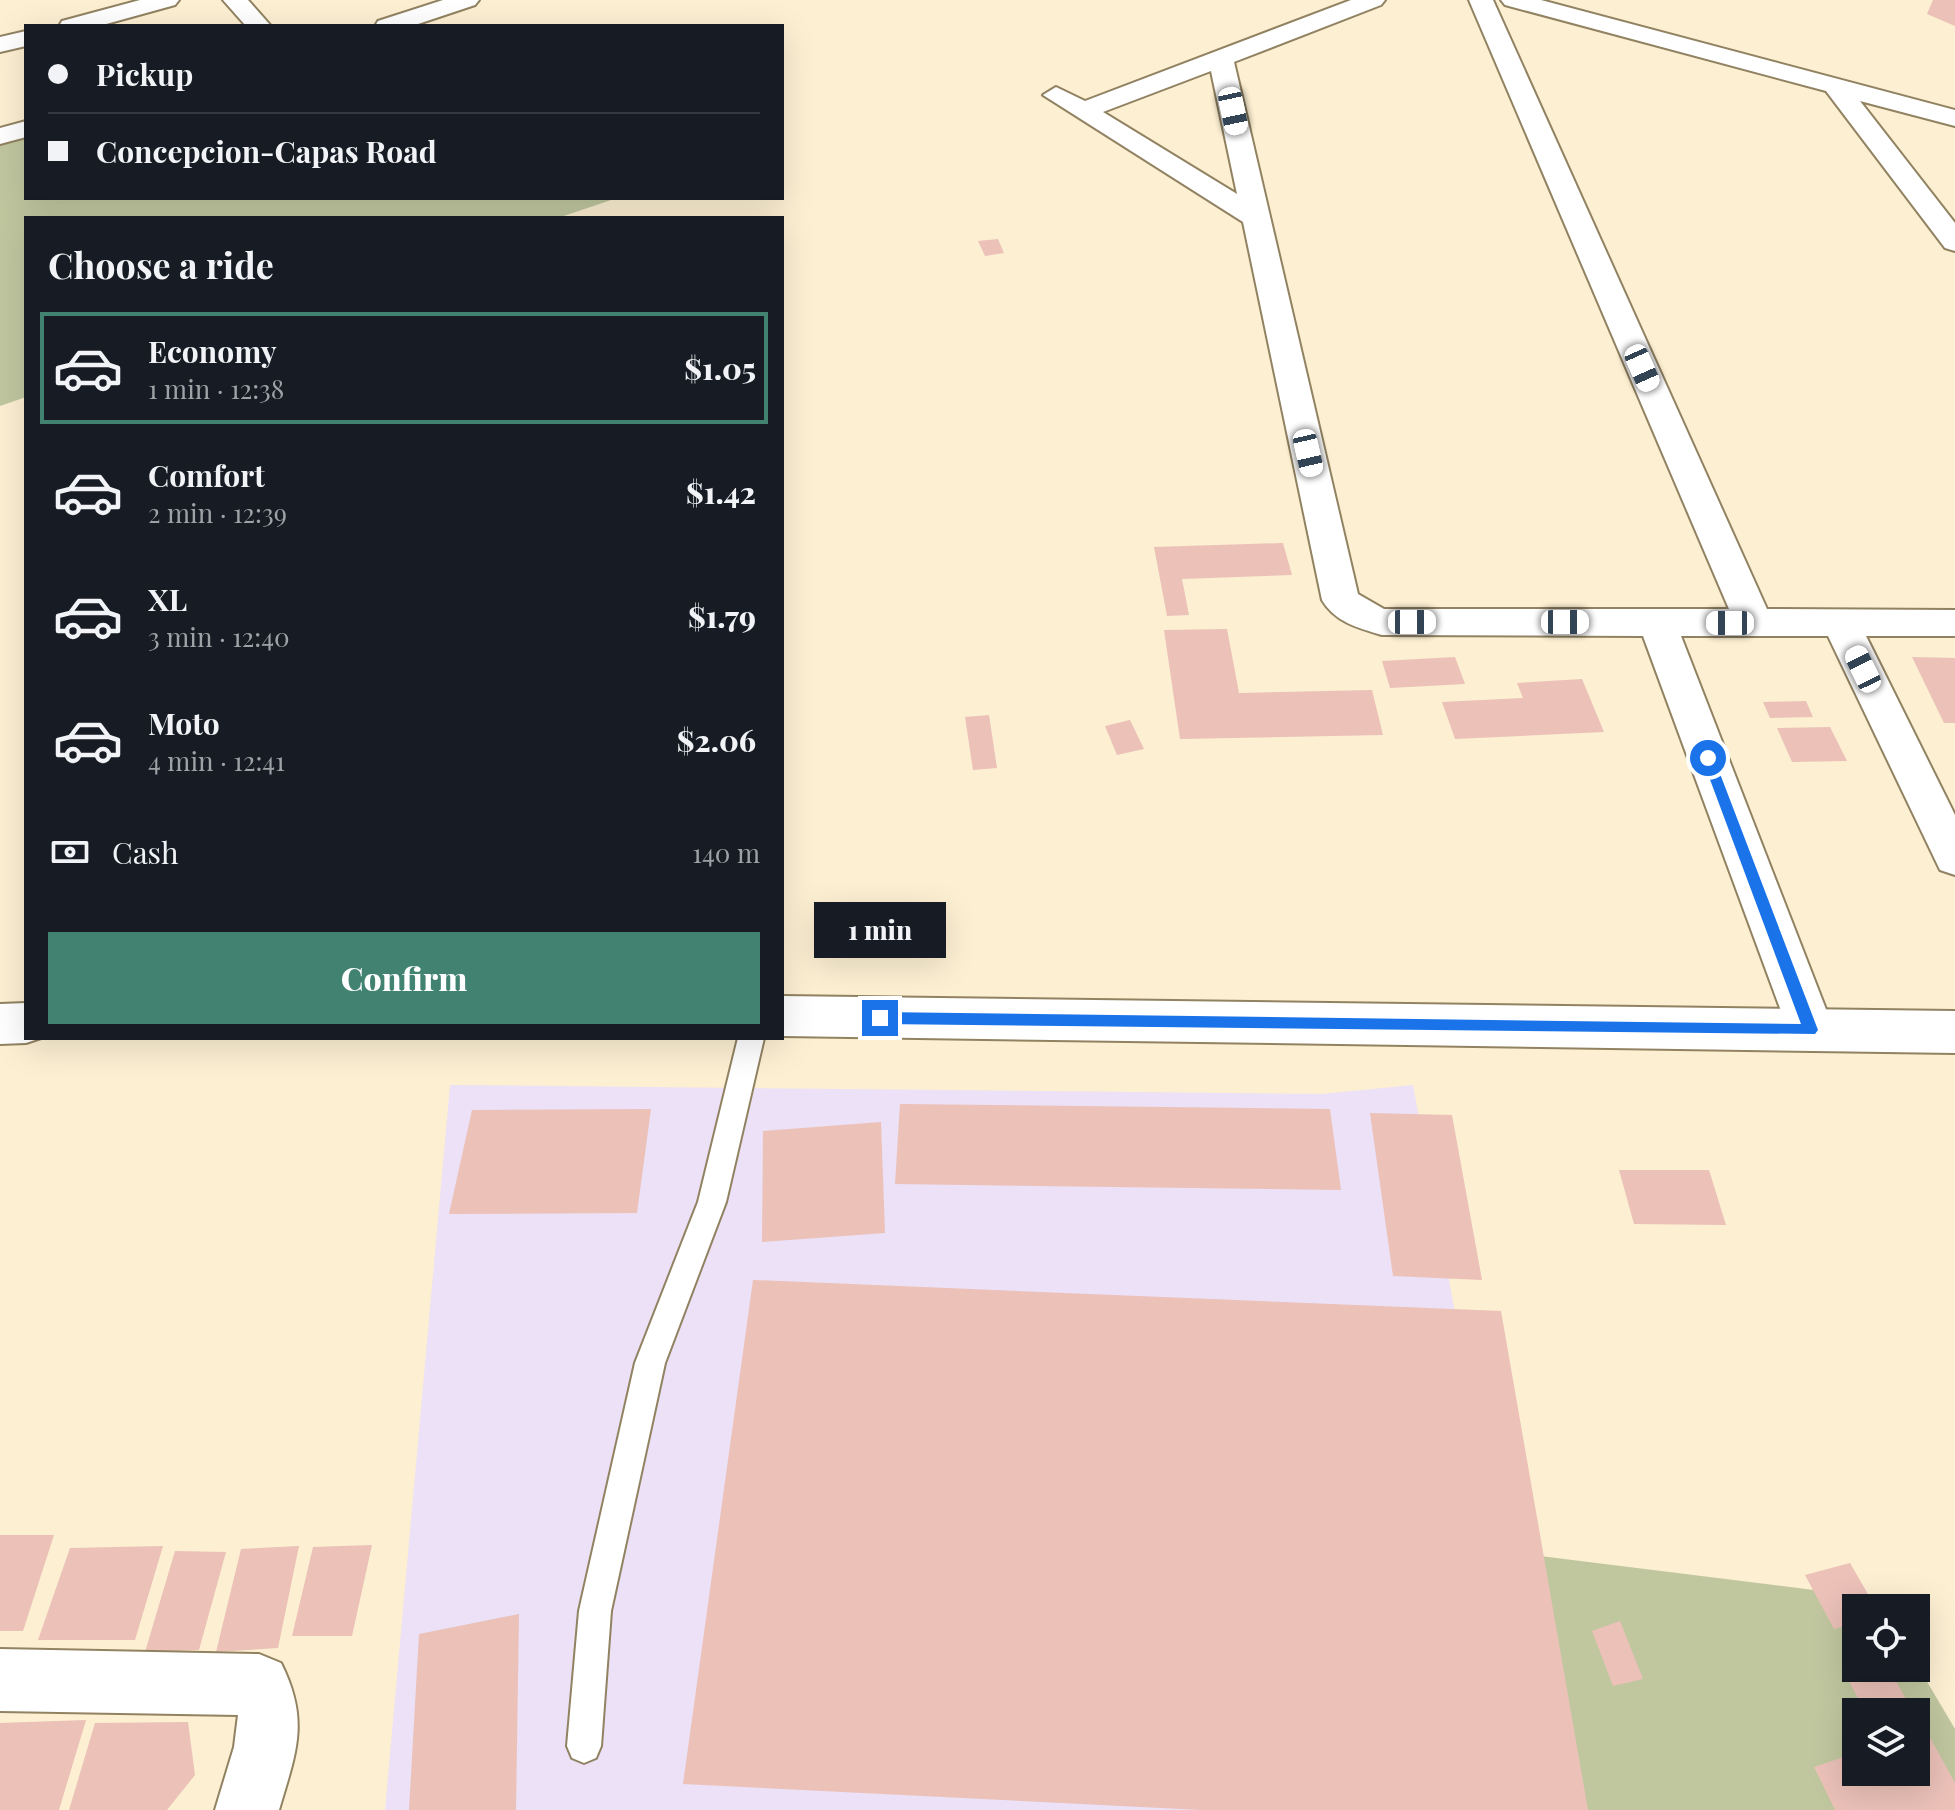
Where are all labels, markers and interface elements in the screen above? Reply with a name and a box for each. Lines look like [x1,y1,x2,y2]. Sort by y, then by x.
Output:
text: Pickup [96,54,193,94]
car [1216,85,1250,137]
text: Concepcion-Capas Road [96,131,437,171]
text: Choose a ride [48,240,274,288]
text: Economy [148,331,277,371]
icon: car [52,332,124,404]
car [1621,341,1663,395]
text: $1.05 [684,348,756,388]
text: 1 min · 12:38 [148,371,284,406]
car [1291,427,1325,479]
text: Comfort [148,455,265,495]
icon: car [52,456,124,528]
text: $1.42 [686,472,756,512]
text: 2 min · 12:39 [148,495,287,530]
text: XL [148,579,187,619]
icon: car [52,580,124,652]
text: $1.79 [688,596,756,636]
car [1388,610,1436,634]
car [1541,610,1589,634]
car [1706,611,1754,635]
text: 3 min · 12:40 [148,619,290,654]
car [1842,642,1884,696]
text: Moto [148,703,220,743]
icon: car [52,704,124,776]
text: $2.06 [677,720,756,760]
route start [1690,740,1726,776]
text: 4 min · 12:41 [148,743,285,778]
icon: cash [48,830,92,874]
text: Cash [112,832,179,872]
text: 140 m [692,835,760,870]
callout: 1 min [814,902,946,958]
text: 1 min [848,912,912,947]
button: Confirm [48,932,760,1024]
route end [862,1000,898,1036]
map controls [1842,1594,1930,1786]
button: locate [1842,1594,1930,1682]
button: layers [1842,1698,1930,1786]

